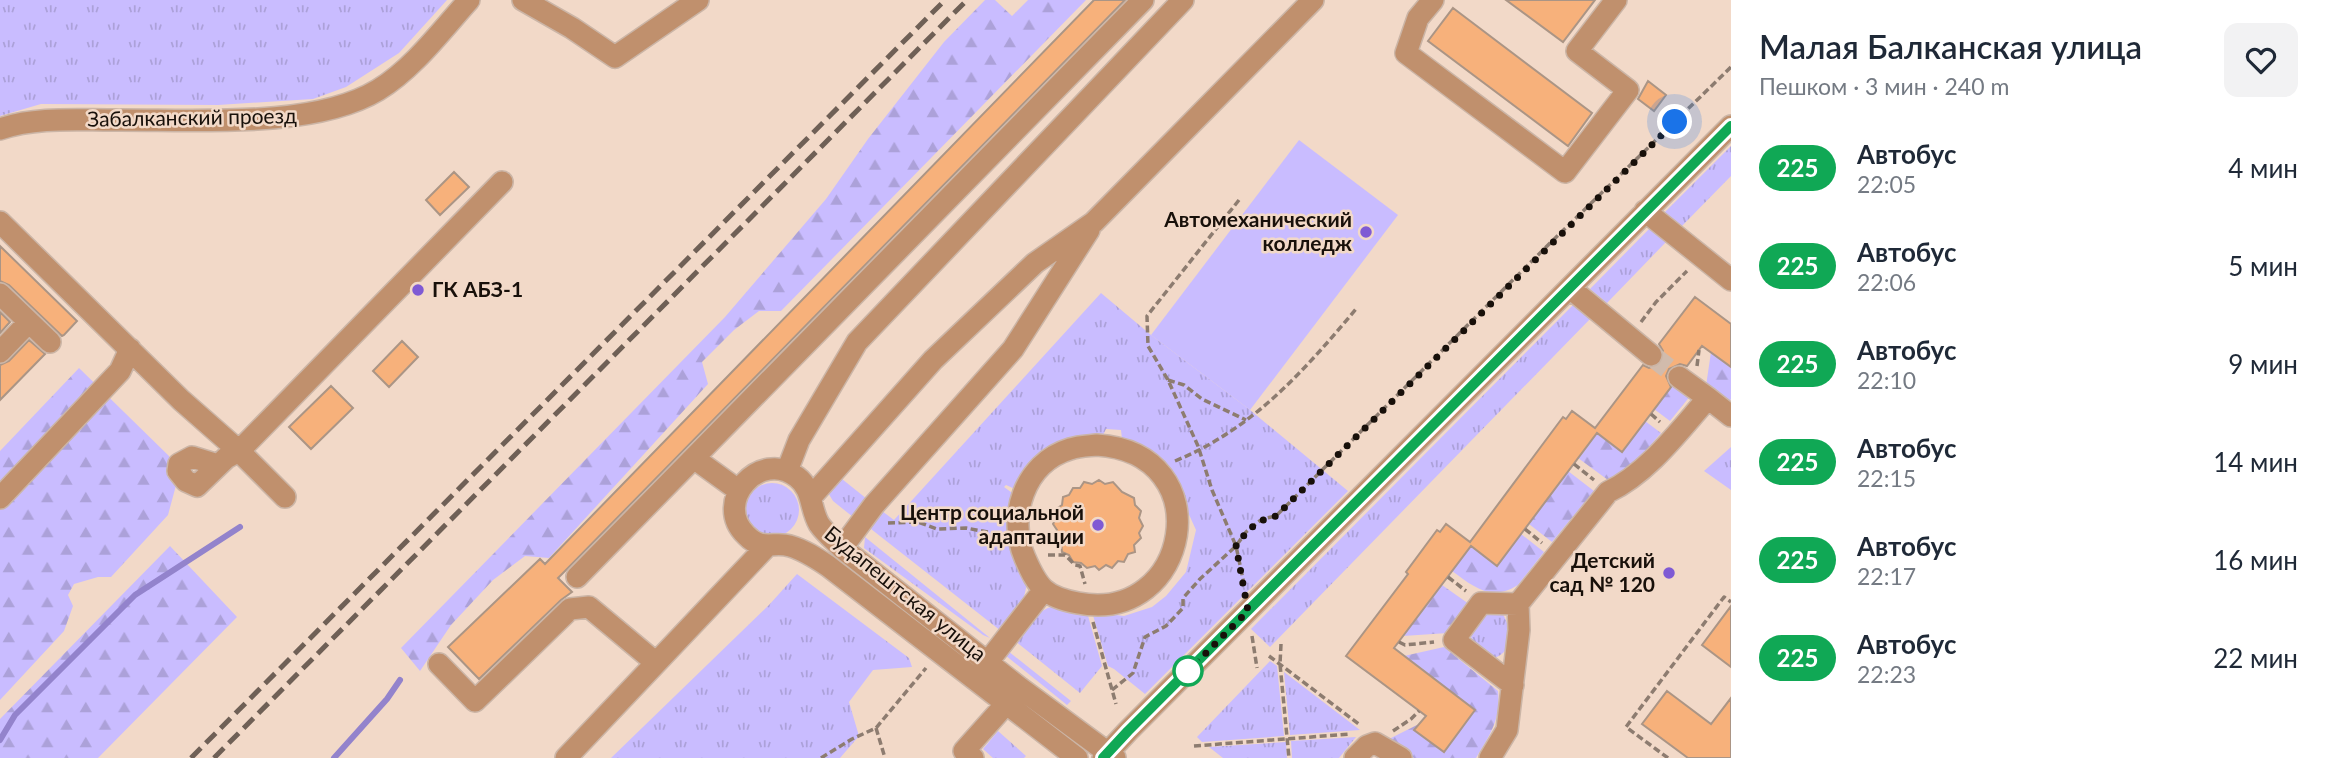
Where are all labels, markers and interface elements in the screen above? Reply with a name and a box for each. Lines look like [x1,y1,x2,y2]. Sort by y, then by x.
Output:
button: heart [2224,23,2298,97]
text: Малая Балканская улица [1759,26,2142,66]
text: Пешком · 3 мин · 240 m [1759,72,2009,100]
street label: Забалканский проезд [87,102,297,131]
your location [1657,104,1692,139]
text: Автобус [1857,138,1956,170]
text: 4 мин [2228,152,2298,184]
text: 225 [1777,153,1818,182]
text: 22:05 [1857,170,1916,198]
place label: Автомеханический колледж [1163,206,1352,255]
marker: Автомеханический колледж [1358,224,1374,240]
text: Автобус [1857,236,1956,268]
text: 5 мин [2228,250,2298,282]
text: 225 [1777,251,1818,280]
text: 22:06 [1857,268,1916,296]
place label: ГК АБЗ-1 [432,276,523,301]
marker: ГК АБЗ-1 [410,282,426,298]
text: Автобус [1857,334,1956,366]
text: 9 мин [2228,348,2298,380]
text: 225 [1777,349,1818,378]
text: 22:10 [1857,366,1916,394]
text: Автобус [1857,432,1956,464]
text: 14 мин [2213,446,2298,478]
text: 225 [1777,447,1818,476]
text: 22:15 [1857,464,1916,492]
place label: Центр социальной адаптации [900,499,1084,548]
marker: Центр социальной адаптации [1090,517,1106,533]
street label: Будапештская улица [820,520,992,666]
text: Автобус [1857,530,1956,562]
text: 16 мин [2213,544,2298,576]
text: 225 [1777,545,1818,574]
place label: Детский сад № 120 [1549,547,1655,596]
text: 22:17 [1857,562,1916,590]
marker: Детский сад № 120 [1661,565,1677,581]
text: Автобус [1857,628,1956,660]
text: 22 мин [2213,642,2298,674]
text: 225 [1777,643,1818,672]
unlabelled marker [1173,656,1203,686]
text: 22:23 [1857,660,1916,688]

